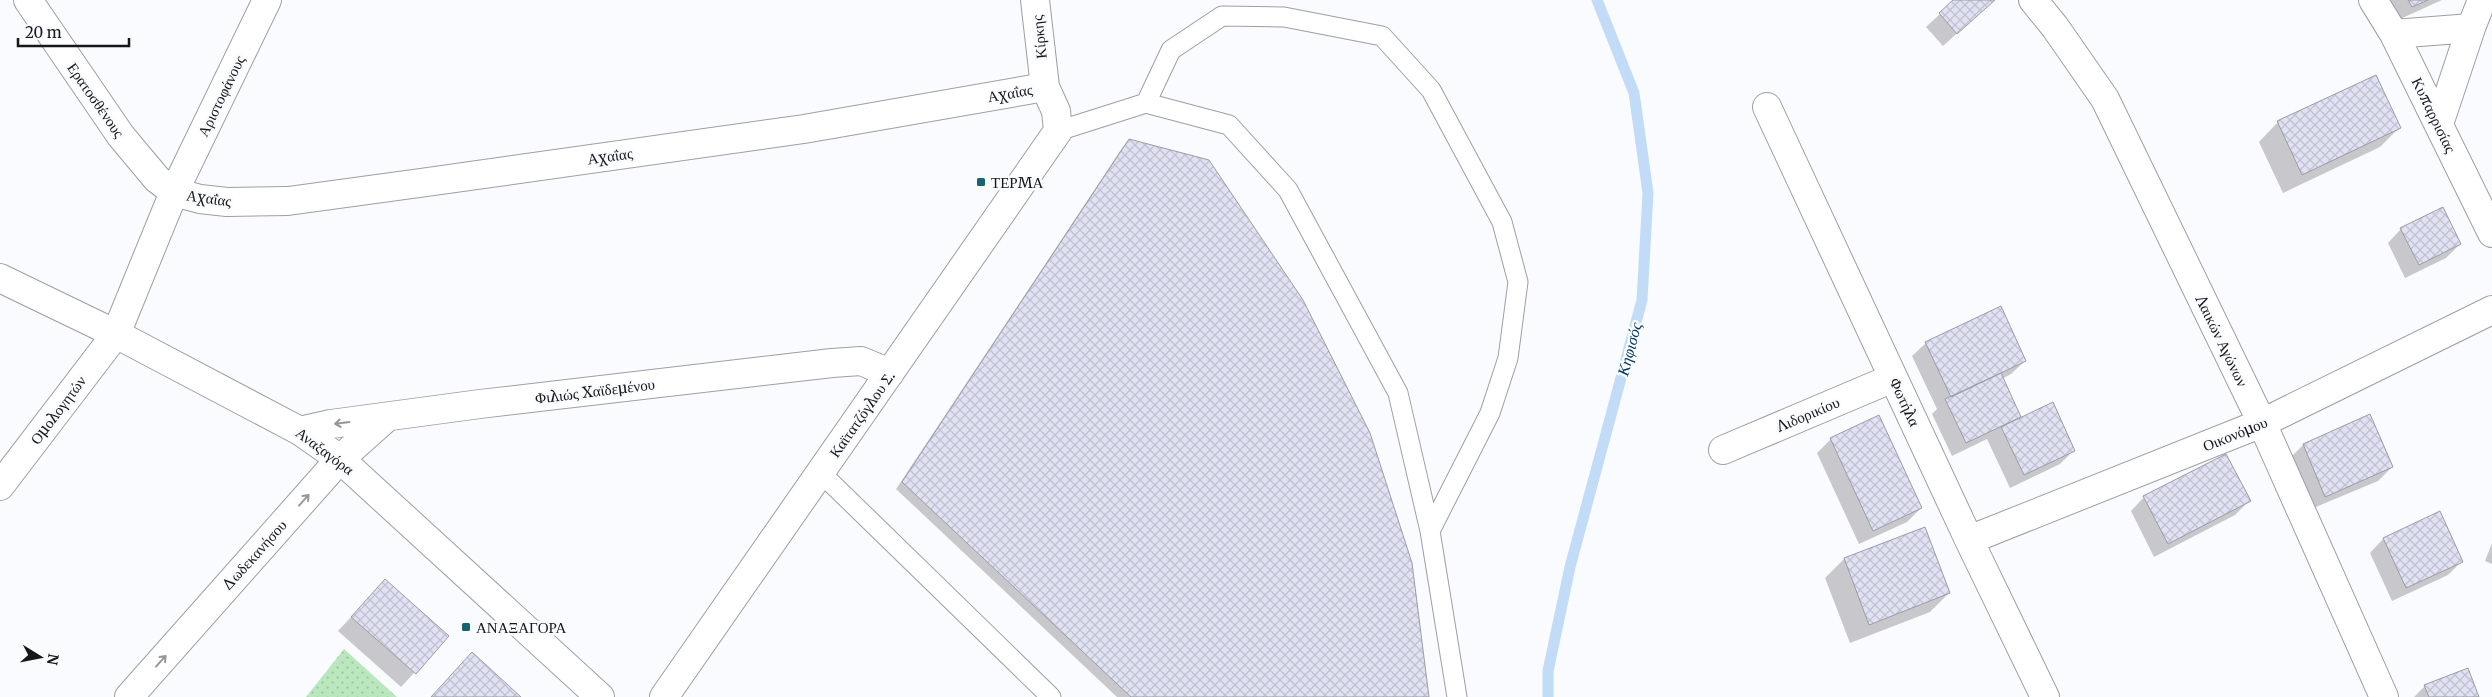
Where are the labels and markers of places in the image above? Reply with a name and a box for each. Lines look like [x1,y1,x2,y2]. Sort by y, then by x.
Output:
place label: ΤΕΡΜΑ [991,173,1044,192]
marker: ΤΕΡΜΑ [975,176,987,188]
place label: ΑΝΑΞΑΓΟΡΑ [476,618,566,637]
marker: ΑΝΑΞΑΓΟΡΑ [460,621,472,633]

